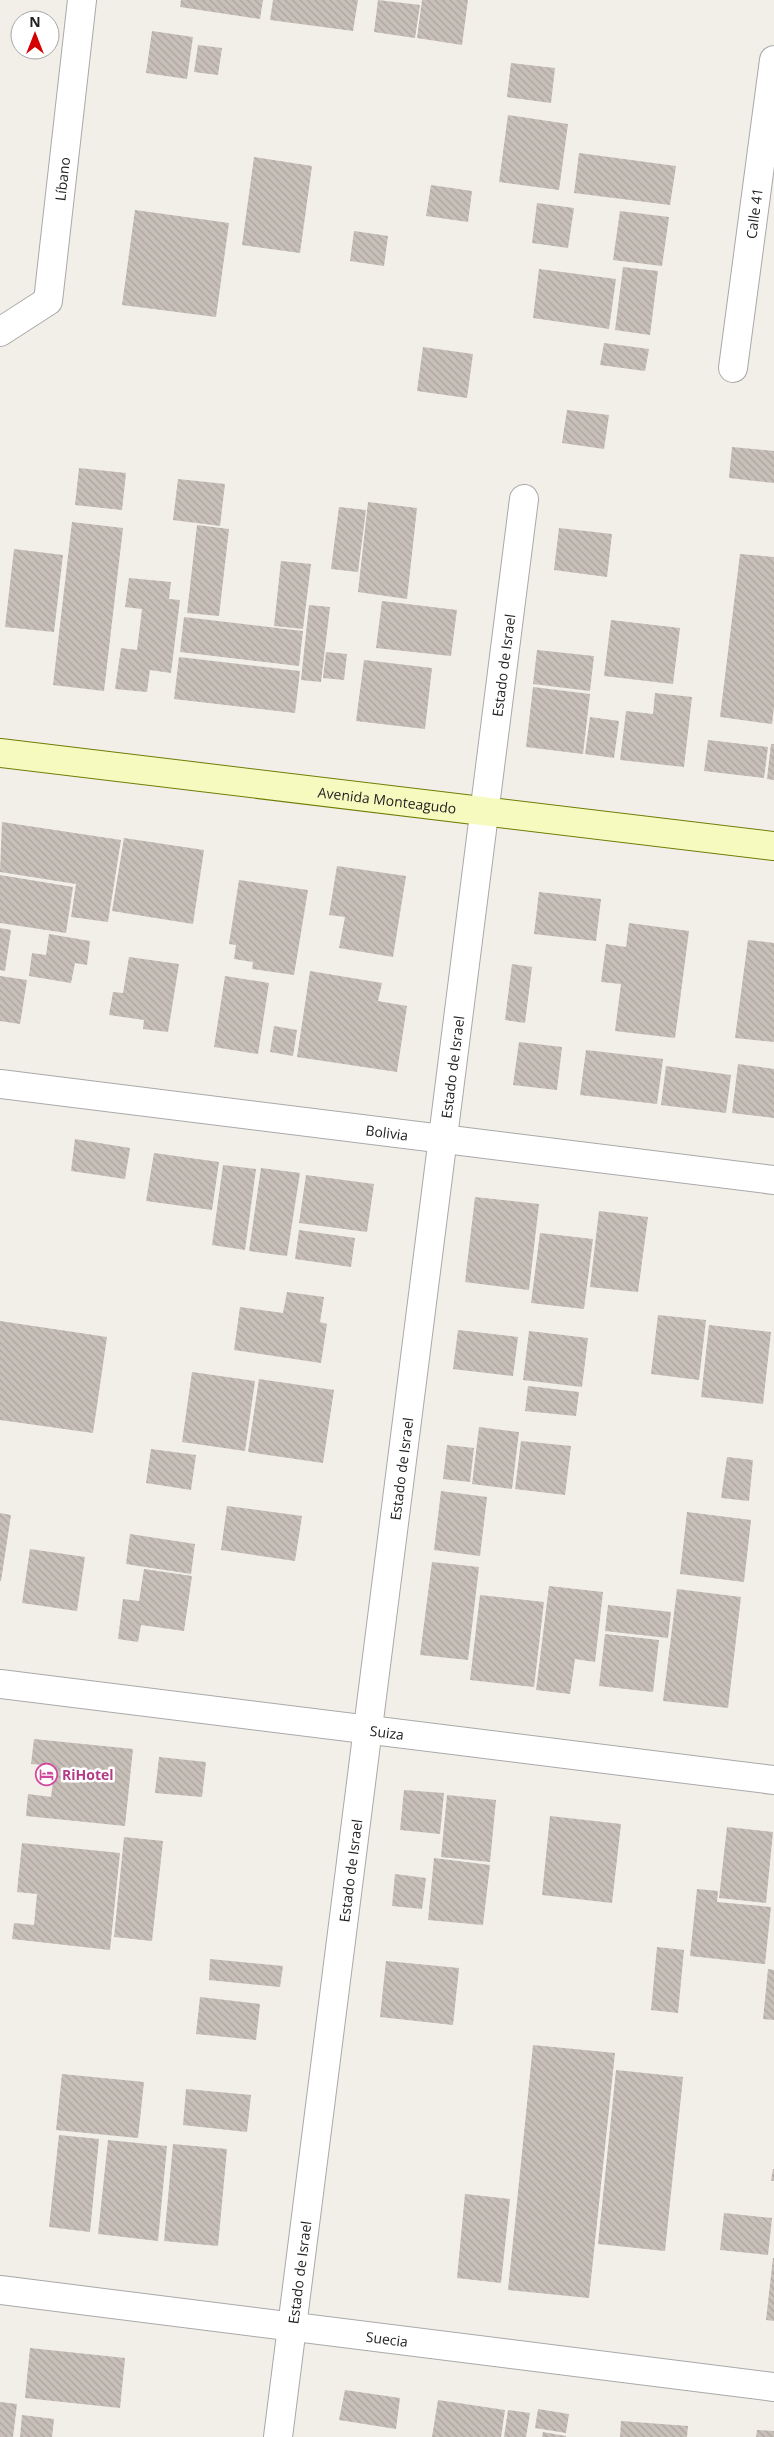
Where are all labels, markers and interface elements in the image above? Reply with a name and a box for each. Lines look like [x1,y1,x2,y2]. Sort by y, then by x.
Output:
north arrow [10,10,60,60]
text: N [29,12,41,31]
street label: Líbano [50,156,74,202]
street label: Calle 41 [741,187,766,240]
street label: Estado de Israel [487,613,519,718]
street label: Avenida Monteagudo [317,782,458,817]
street label: Estado de Israel [436,1014,468,1120]
street label: Bolivia [365,1120,409,1144]
street label: Estado de Israel [385,1416,417,1521]
street label: Suiza [369,1720,405,1744]
hotel icon: RiHotel [34,1762,58,1786]
place label: RiHotel [62,1765,114,1784]
street label: Estado de Israel [334,1818,366,1923]
street label: Estado de Israel [283,2220,315,2325]
street label: Suecia [365,2326,409,2351]

